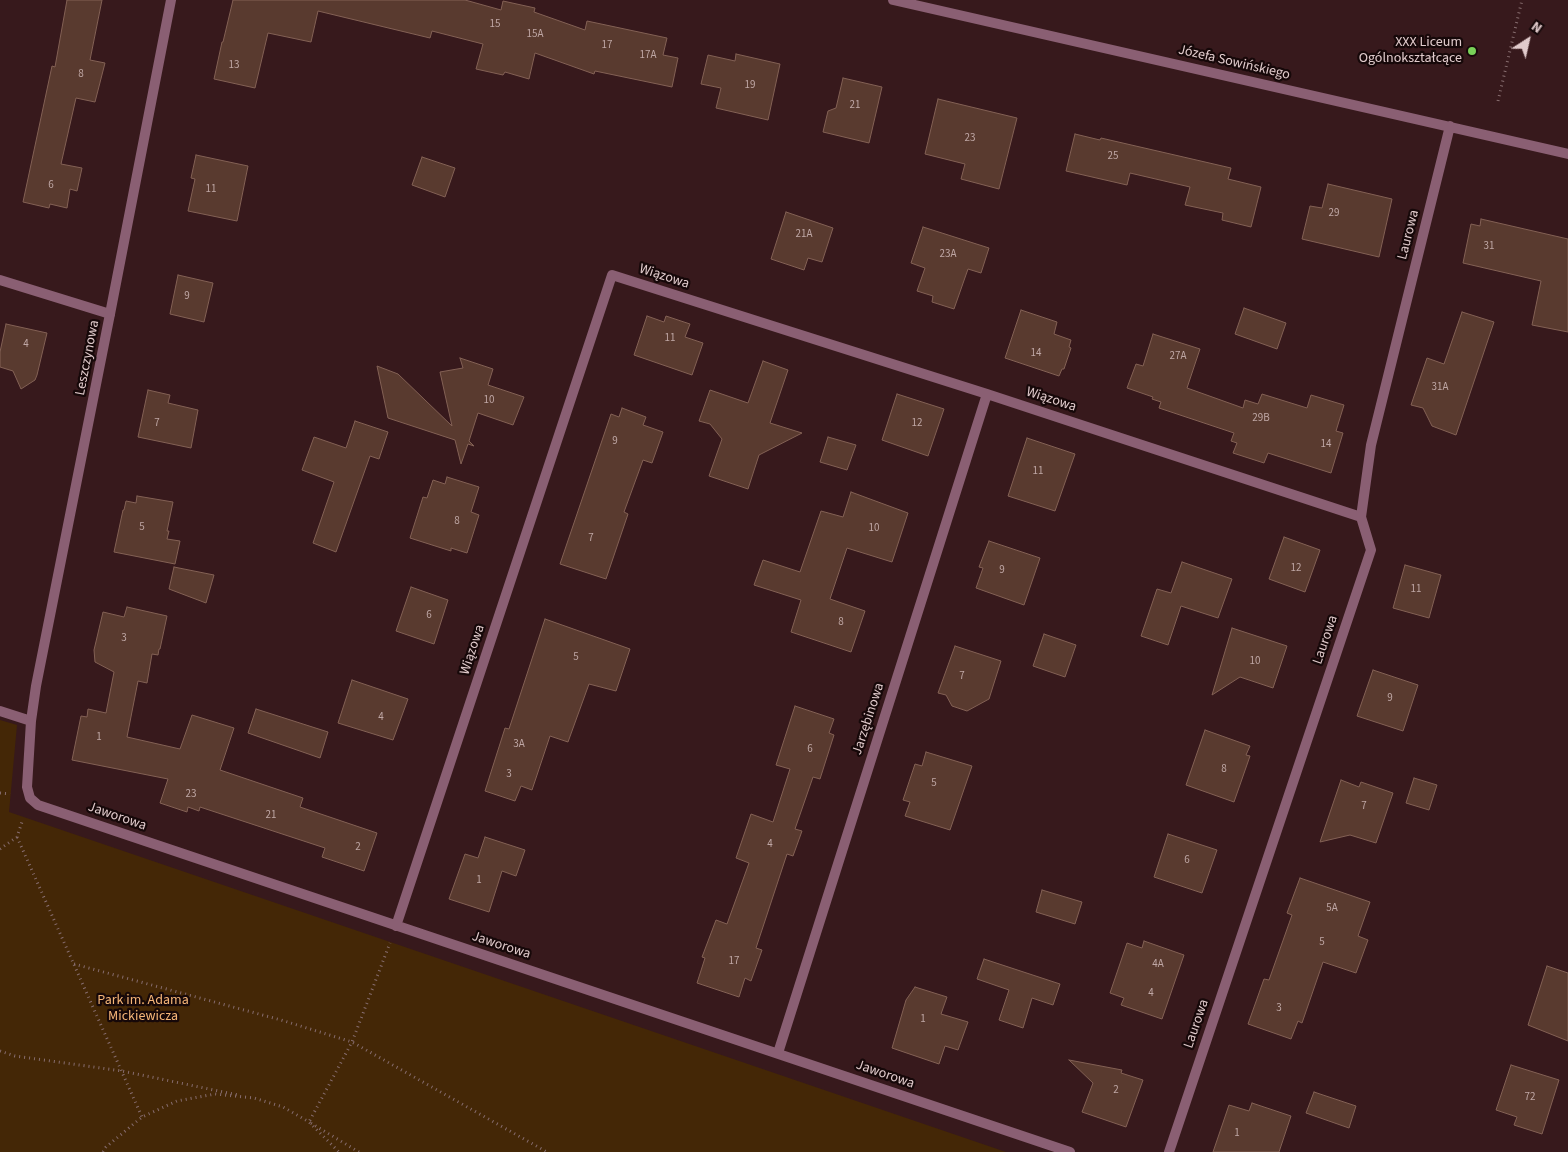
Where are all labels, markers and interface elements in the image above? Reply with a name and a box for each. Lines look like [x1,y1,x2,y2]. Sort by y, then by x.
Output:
north arrow [1503,15,1553,65]
text: N [1527,17,1546,39]
house number: 15 [490,18,500,32]
house number: 15A [527,28,543,42]
place label: XXX Liceum Ogólnokształcące [1359,35,1462,68]
house number: 17 [602,39,612,53]
street label: Józefa Sowińskiego [1176,42,1292,84]
marker: XXX Liceum Ogólnokształcące [1466,45,1478,57]
house number: 17A [640,49,656,63]
house number: 13 [229,59,239,73]
house number: 8 [78,68,84,82]
house number: 19 [745,79,755,93]
house number: 21 [850,99,860,113]
house number: 23 [965,132,975,146]
house number: 25 [1108,150,1118,164]
house number: 6 [48,179,54,193]
house number: 11 [206,183,216,197]
house number: 29 [1329,207,1339,221]
street label: Laurowa [1395,208,1423,262]
house number: 21A [796,228,812,242]
house number: 31 [1484,240,1494,254]
house number: 23A [940,248,956,262]
street label: Wiązowa [637,261,691,293]
house number: 9 [184,290,190,304]
street label: Leszczynowa [72,319,104,397]
house number: 11 [665,332,675,346]
house number: 4 [23,338,29,352]
house number: 14 [1031,347,1041,361]
house number: 27A [1170,350,1186,364]
house number: 31A [1432,381,1448,395]
street label: Wiązowa [1024,384,1078,416]
house number: 10 [484,394,494,408]
house number: 29B [1252,412,1270,426]
house number: 7 [154,417,160,431]
house number: 12 [912,417,922,431]
house number: 9 [612,435,618,449]
house number: 14 [1321,438,1331,452]
house number: 11 [1033,465,1043,479]
house number: 8 [454,515,460,529]
house number: 5 [139,521,145,535]
house number: 10 [869,522,879,536]
house number: 7 [588,532,594,546]
house number: 12 [1291,562,1301,576]
house number: 9 [999,564,1005,578]
house number: 11 [1411,583,1421,597]
house number: 6 [426,609,432,623]
street label: Laurowa [1310,613,1342,667]
house number: 8 [838,616,844,630]
street label: Wiązowa [457,623,489,677]
house number: 3 [121,632,127,646]
house number: 5 [573,651,579,665]
house number: 10 [1250,655,1260,669]
house number: 7 [959,670,965,684]
street label: Jarzębinowa [849,681,889,757]
house number: 9 [1387,692,1393,706]
house number: 4 [378,711,384,725]
house number: 1 [96,731,102,745]
house number: 3A [513,738,525,752]
house number: 6 [807,743,813,757]
house number: 8 [1221,763,1227,777]
house number: 3 [506,768,512,782]
house number: 5 [931,777,937,791]
house number: 23 [186,788,196,802]
street label: Jaworowa [86,799,148,835]
house number: 7 [1361,800,1367,814]
house number: 21 [266,809,276,823]
house number: 4 [767,838,773,852]
house number: 2 [355,841,361,855]
house number: 6 [1184,854,1190,868]
house number: 1 [476,874,482,888]
house number: 5A [1326,902,1338,916]
street label: Jaworowa [470,929,532,963]
house number: 5 [1319,936,1325,950]
house number: 17 [729,955,739,969]
house number: 4A [1152,958,1164,972]
house number: 4 [1148,987,1154,1001]
park label: Park im. Adama Mickiewicza [97,993,189,1026]
street label: Laurowa [1181,997,1213,1051]
house number: 3 [1276,1002,1282,1016]
house number: 1 [920,1013,926,1027]
street label: Jaworowa [854,1057,916,1093]
house number: 2 [1113,1084,1119,1098]
house number: 72 [1525,1091,1535,1105]
house number: 1 [1234,1127,1240,1141]

